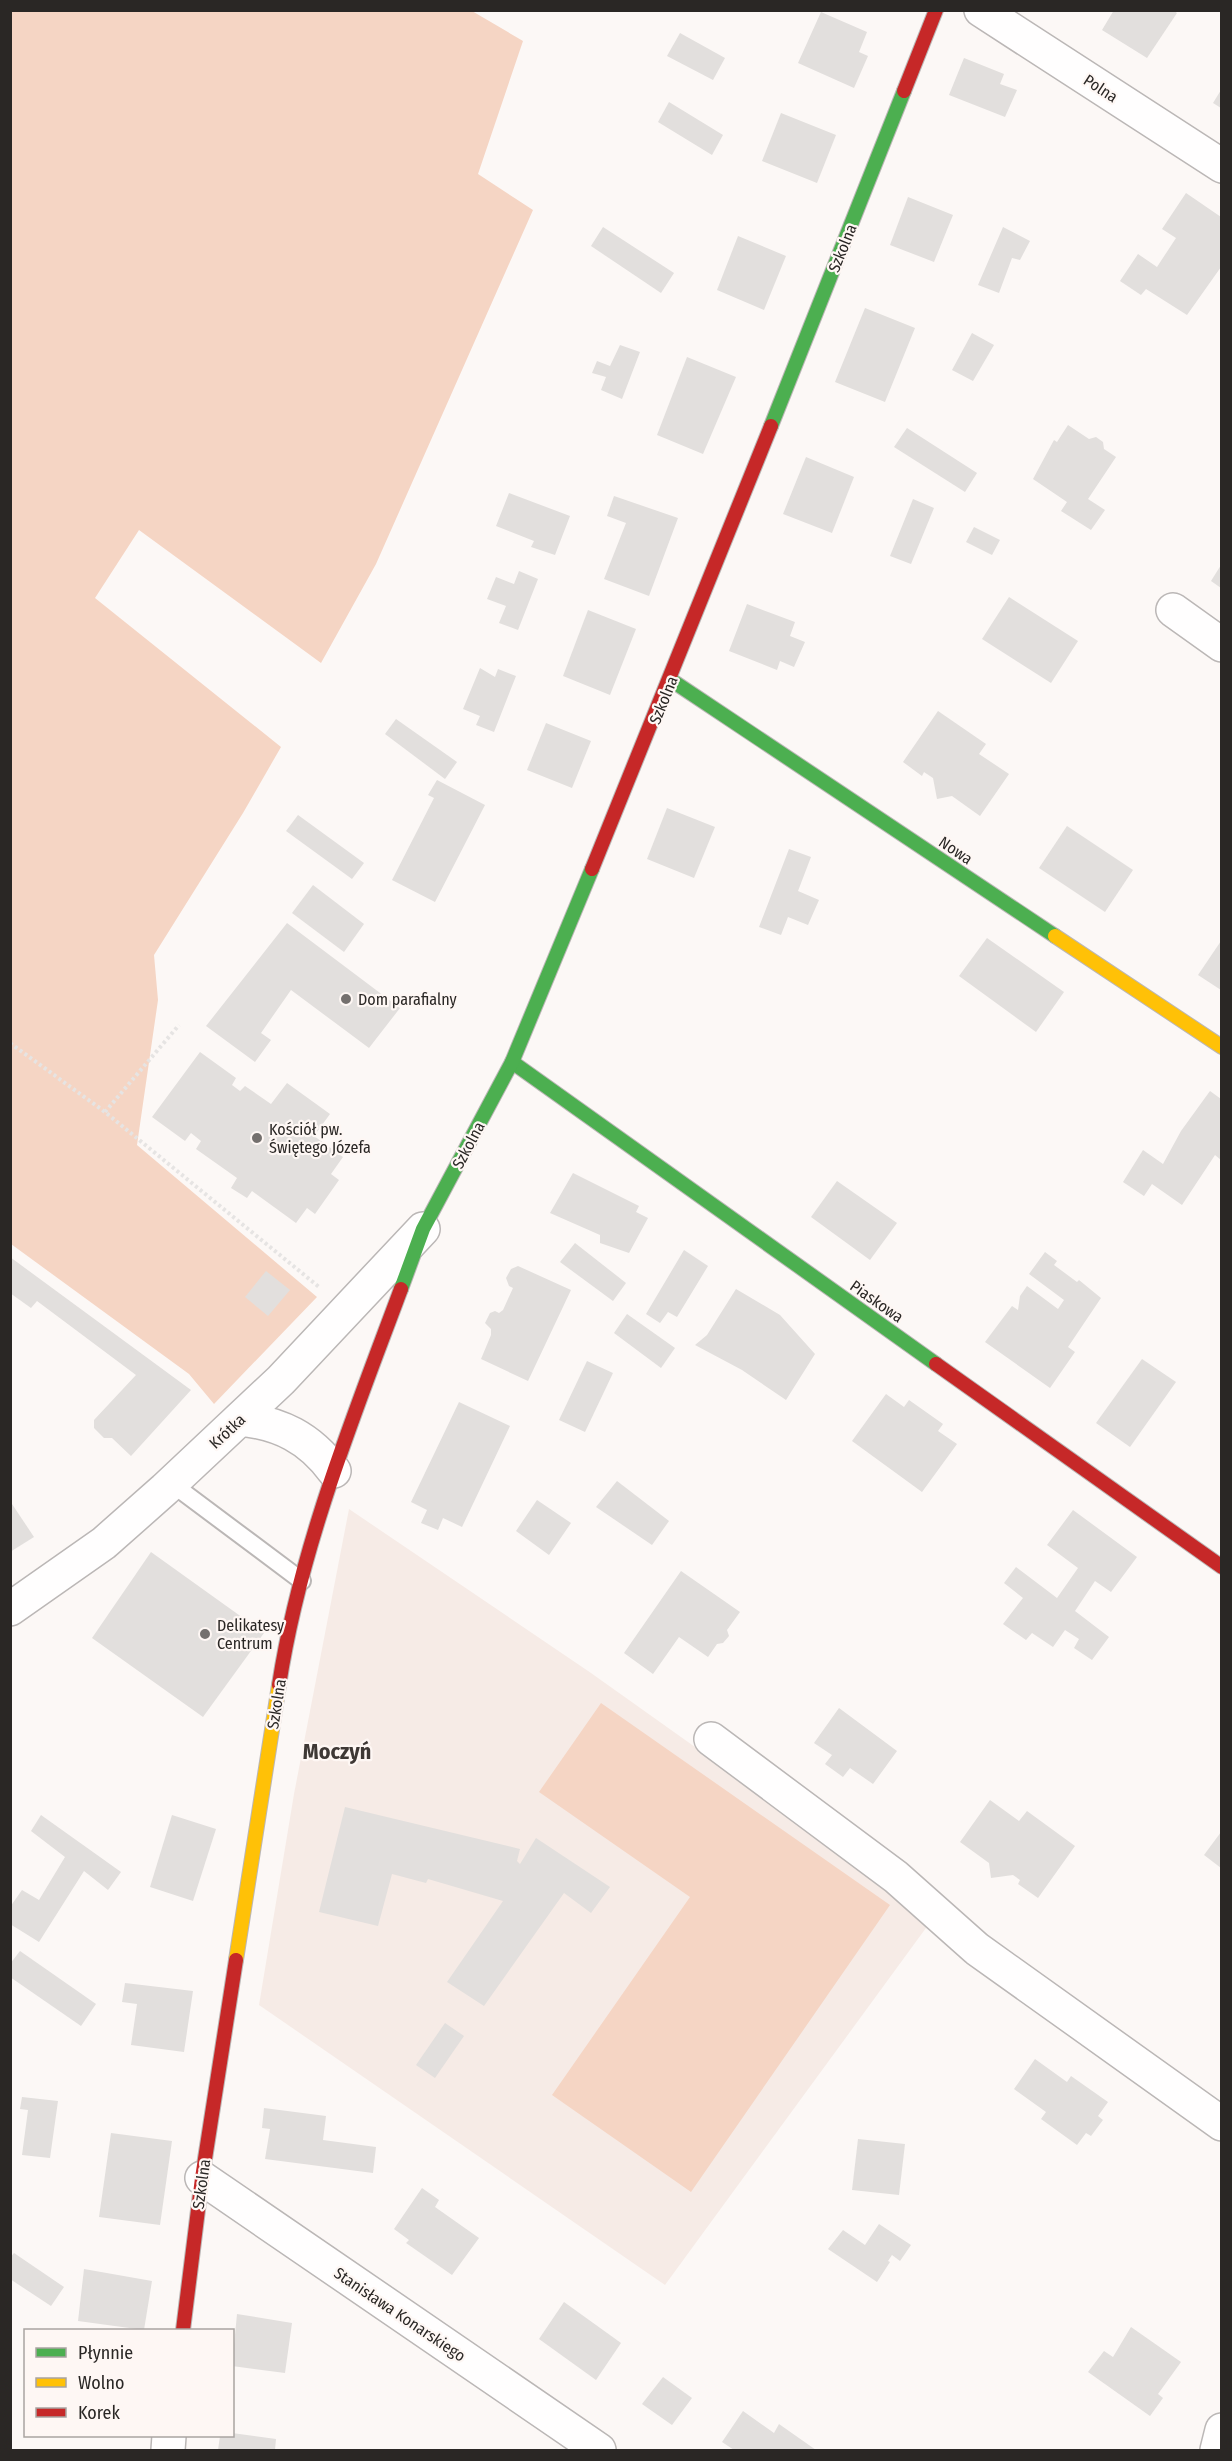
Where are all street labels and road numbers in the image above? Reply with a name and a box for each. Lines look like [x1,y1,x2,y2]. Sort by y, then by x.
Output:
street label: Polna [1080,70,1121,106]
street label: Szkolna [824,221,861,275]
street label: Szkolna [645,673,682,727]
street label: Nowa [935,832,976,869]
street label: Szkolna [448,1118,489,1172]
street label: Piaskowa [846,1276,907,1327]
street label: Krótka [205,1410,249,1453]
street label: Szkolna [263,1678,290,1730]
street label: Szkolna [189,2158,214,2210]
street label: Stanisława Konarskiego [330,2263,469,2365]

